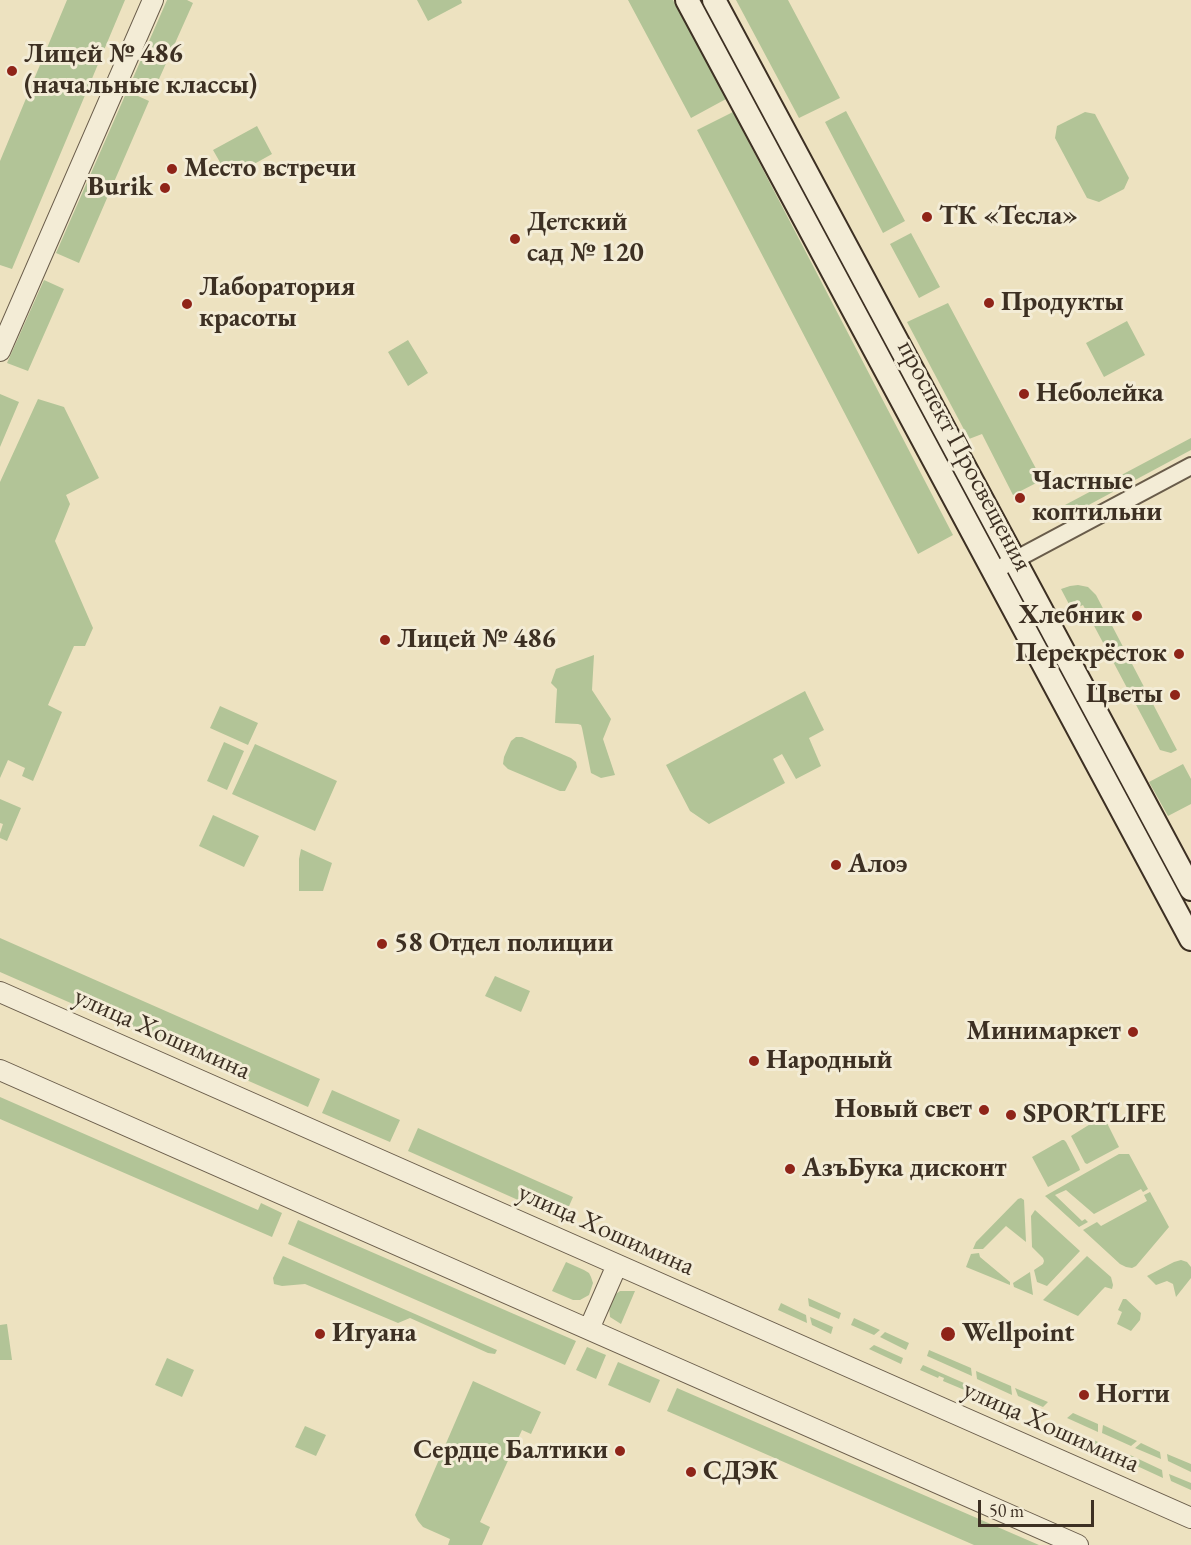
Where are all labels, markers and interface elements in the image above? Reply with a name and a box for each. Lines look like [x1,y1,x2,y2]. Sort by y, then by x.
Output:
place label: Лицей № 486 (начальные классы) [24,39,257,102]
marker: Лицей № 486 (начальные классы) [5,64,19,78]
place label: Место встречи [184,153,356,185]
marker: Место встречи [165,162,179,176]
place label: Burik [87,172,153,204]
marker: Burik [158,181,172,195]
place label: ТК «Тесла» [939,201,1078,233]
place label: Детский сад № 120 [527,207,644,270]
marker: ТК «Тесла» [920,210,934,224]
marker: Детский сад № 120 [508,232,522,246]
place label: Лаборатория красоты [199,272,355,335]
place label: Продукты [1001,287,1124,319]
marker: Продукты [982,296,996,310]
marker: Лаборатория красоты [180,297,194,311]
street label: проспект Просвещения [889,335,1039,577]
place label: Неболейка [1036,378,1164,410]
marker: Неболейка [1017,387,1031,401]
place label: Частные коптильни [1032,466,1162,529]
marker: Частные коптильни [1013,491,1027,505]
place label: Хлебник [1019,600,1125,632]
marker: Хлебник [1130,609,1144,623]
place label: Лицей № 486 [397,624,556,656]
marker: Лицей № 486 [378,633,392,647]
place label: Перекрёсток [1015,638,1167,670]
marker: Перекрёсток [1172,647,1186,661]
place label: Цветы [1086,679,1163,711]
marker: Цветы [1168,688,1182,702]
place label: Алоэ [848,849,907,881]
marker: Алоэ [829,858,843,872]
place label: 58 Отдел полиции [394,928,613,960]
marker: 58 Отдел полиции [375,937,389,951]
street label: улица Хошимина [69,981,255,1087]
place label: Минимаркет [966,1016,1121,1048]
marker: Минимаркет [1126,1025,1140,1039]
place label: Народный [766,1045,892,1077]
marker: Народный [747,1054,761,1068]
place label: Новый свет [835,1094,972,1126]
place label: SPORTLIFE [1023,1099,1166,1131]
marker: Новый свет [977,1103,991,1117]
marker: SPORTLIFE [1004,1108,1018,1122]
place label: АзъБука дисконт [802,1153,1007,1185]
marker: АзъБука дисконт [783,1162,797,1176]
street label: улица Хошимина [513,1177,699,1283]
place label: Игуана [332,1318,417,1350]
place label: Wellpoint [962,1318,1074,1350]
marker: Wellpoint [939,1325,957,1343]
marker: Игуана [313,1327,327,1341]
street label: улица Хошимина [958,1374,1144,1480]
place label: Ногти [1096,1379,1170,1411]
marker: Ногти [1077,1388,1091,1402]
place label: Сердце Балтики [413,1435,608,1467]
marker: Сердце Балтики [613,1444,627,1458]
place label: СДЭК [703,1456,778,1488]
marker: СДЭК [684,1465,698,1479]
scale bar [981,1488,1096,1526]
text: 50 m [989,1499,1024,1522]

